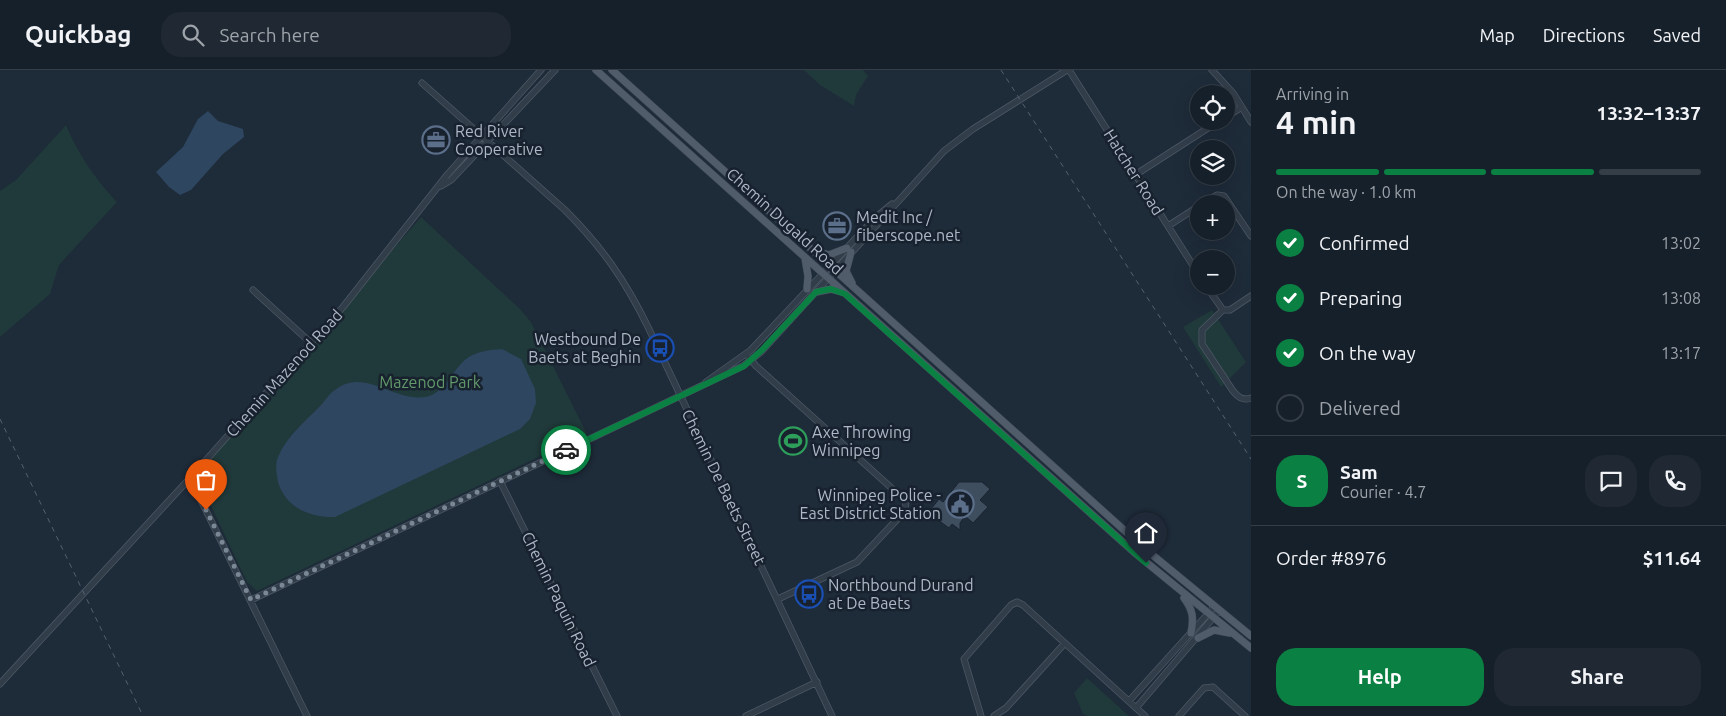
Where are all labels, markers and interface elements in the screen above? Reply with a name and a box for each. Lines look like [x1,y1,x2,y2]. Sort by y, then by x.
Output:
search box [161,12,511,57]
text: Quickbag [25,21,131,48]
icon: search [179,21,207,49]
text: Search here [219,24,320,46]
text: Map [1479,25,1515,45]
text: Directions [1543,25,1625,45]
text: Saved [1653,25,1701,45]
map controls [1190,85,1235,295]
button: locate [1190,85,1235,130]
text: Arriving in [1276,85,1349,103]
text: 13:32–13:37 [1596,102,1701,124]
text: 4 min [1276,104,1357,140]
place label: Red River Cooperative [455,122,543,158]
office icon: Red River Cooperative [421,125,451,155]
street label: Hatcher Road [1100,126,1168,218]
button: layers [1190,140,1235,185]
street label: Chemin Dugald Road [723,164,847,278]
text: On the way · 1.0 km [1276,183,1416,201]
button: + [1190,195,1235,240]
place label: Medit Inc / fiberscope.net [856,208,961,244]
office icon: Medit Inc / fiberscope.net [822,211,852,241]
icon: check [1276,229,1304,257]
text: Confirmed [1319,232,1410,254]
text: 13:02 [1661,234,1701,252]
button: − [1190,250,1235,295]
icon: check [1276,284,1304,312]
text: Preparing [1319,287,1403,309]
text: 13:08 [1661,289,1701,307]
street label: Chemin Mazenod Road [222,306,346,440]
place label: Westbound De Baets at Beghin [528,330,641,366]
bus stop icon: Westbound De Baets at Beghin [645,333,675,363]
icon: check [1276,339,1304,367]
text: On the way [1319,342,1416,364]
text: 13:17 [1661,344,1701,362]
park label: Mazenod Park [379,373,481,391]
text: Delivered [1319,397,1401,419]
street label: Chemin De Baets Street [678,406,770,568]
place label: Axe Throwing Winnipeg [812,423,911,459]
courier [541,425,591,475]
sports icon: Axe Throwing Winnipeg [778,426,808,456]
icon: car [552,436,580,464]
button: chat [1585,455,1637,507]
button: phone [1649,455,1701,507]
pin [185,459,227,510]
text: Sam [1340,461,1378,483]
icon: bag [192,466,220,494]
text: S [1297,470,1307,492]
text: Courier · 4.7 [1340,483,1426,501]
place label: Winnipeg Police - East District Station [800,486,941,522]
public building icon: Winnipeg Police - East District Station [945,489,975,519]
pin [1125,512,1167,563]
icon: home [1132,519,1160,547]
street label: Chemin Paquin Road [518,529,600,669]
text: Order #8976 [1276,547,1386,569]
text: $11.64 [1643,547,1701,569]
place label: Northbound Durand at De Baets [828,576,974,612]
bus stop icon: Northbound Durand at De Baets [794,579,824,609]
button: Help [1276,648,1484,706]
button: Share [1494,648,1701,706]

